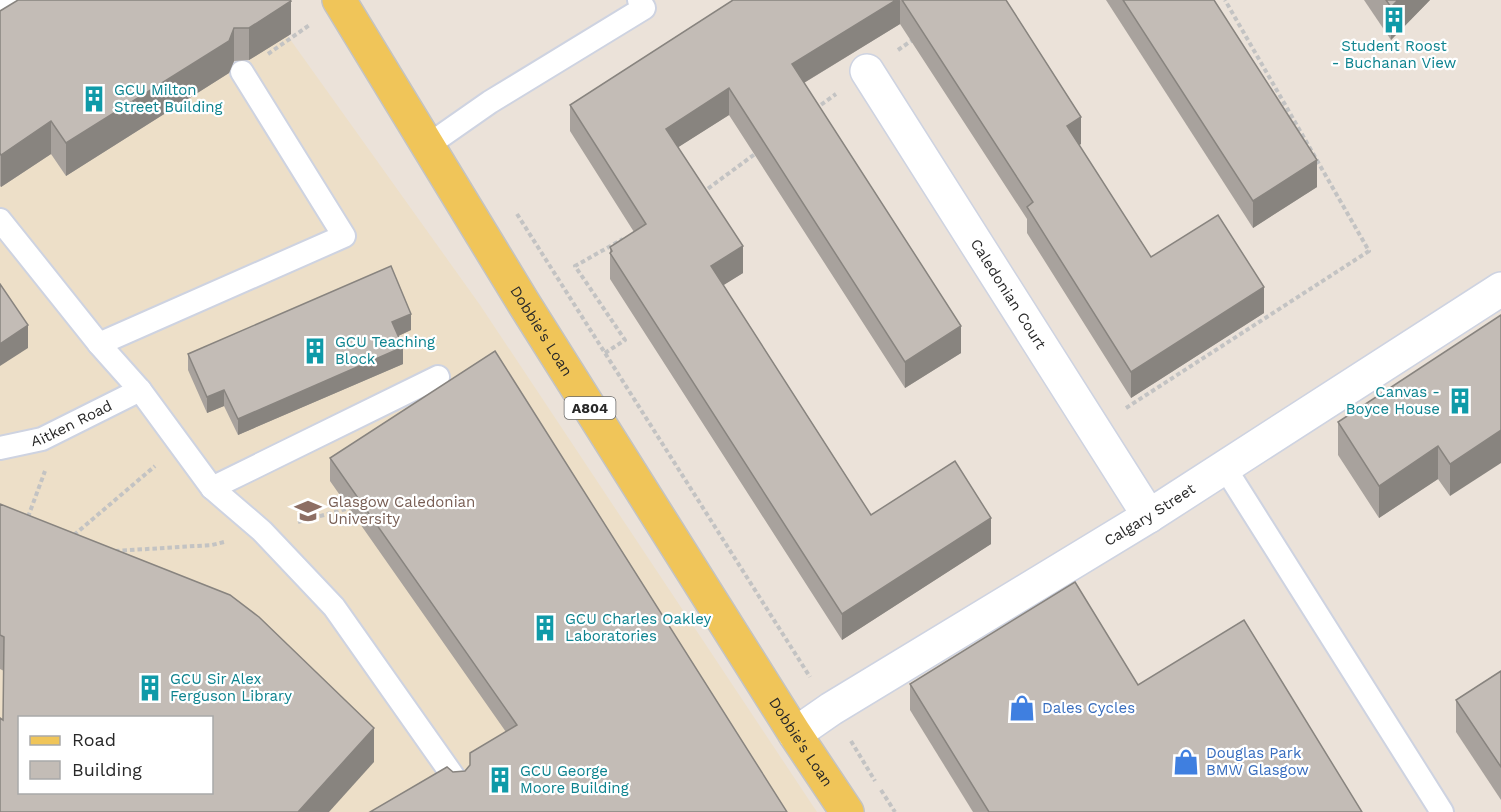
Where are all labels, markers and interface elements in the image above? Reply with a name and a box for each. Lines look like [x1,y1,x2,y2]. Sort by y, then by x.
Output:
building icon: Student Roost - Buchanan View [1379,5,1409,35]
place label: Student Roost - Buchanan View [1332,37,1457,72]
place label: GCU Milton Street Building [114,81,223,116]
building icon: GCU Milton Street Building [79,84,109,114]
street label: Caledonian Court [967,235,1050,353]
street label: Dobbie's Loan [506,283,576,379]
place label: GCU Teaching Block [335,333,435,368]
building icon: GCU Teaching Block [300,336,330,366]
place label: Canvas - Boyce House [1346,383,1440,418]
building icon: Canvas - Boyce House [1445,386,1475,416]
street label: Aitken Road [29,396,115,450]
road number: A804 [564,397,616,419]
street label: Calgary Street [1101,479,1199,550]
place label: Glasgow Caledonian University [328,493,475,528]
school or university icon: Glasgow Caledonian University [293,496,323,526]
place label: GCU Charles Oakley Laboratories [565,610,711,645]
building icon: GCU Charles Oakley Laboratories [530,613,560,643]
place label: GCU Sir Alex Ferguson Library [170,670,292,705]
building icon: GCU Sir Alex Ferguson Library [135,673,165,703]
shop icon: Dales Cycles [1007,693,1037,723]
street label: Dobbie's Loan [765,694,837,790]
place label: Dales Cycles [1042,699,1135,717]
legend [18,716,213,794]
text: Road [72,729,116,750]
place label: Douglas Park BMW Glasgow [1206,744,1309,779]
shop icon: Douglas Park BMW Glasgow [1171,747,1201,777]
text: Building [72,759,142,780]
place label: GCU George Moore Building [520,762,629,797]
building icon: GCU George Moore Building [485,765,515,795]

